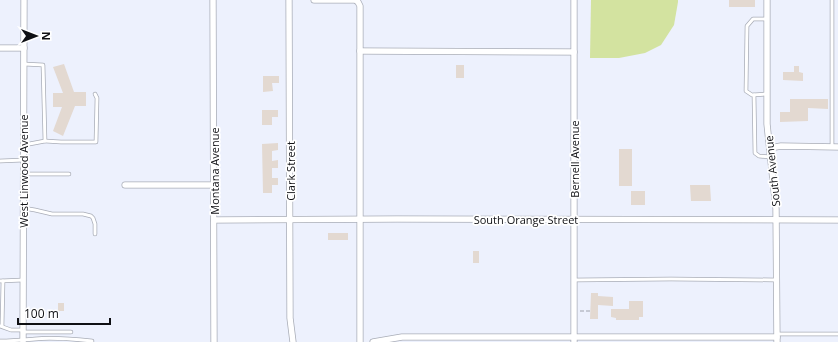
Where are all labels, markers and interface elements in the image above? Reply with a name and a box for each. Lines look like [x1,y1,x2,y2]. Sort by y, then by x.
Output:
north arrow [16,16,56,56]
text: N [39,32,54,40]
street label: West Linwood Avenue [16,114,31,228]
street label: Bernell Avenue [567,120,582,198]
street label: Montana Avenue [207,127,222,215]
street label: South Avenue [761,135,783,207]
street label: Clark Street [283,141,298,201]
street label: South Orange Street [474,212,578,227]
scale bar [18,300,110,326]
text: 100 m [24,305,59,322]

